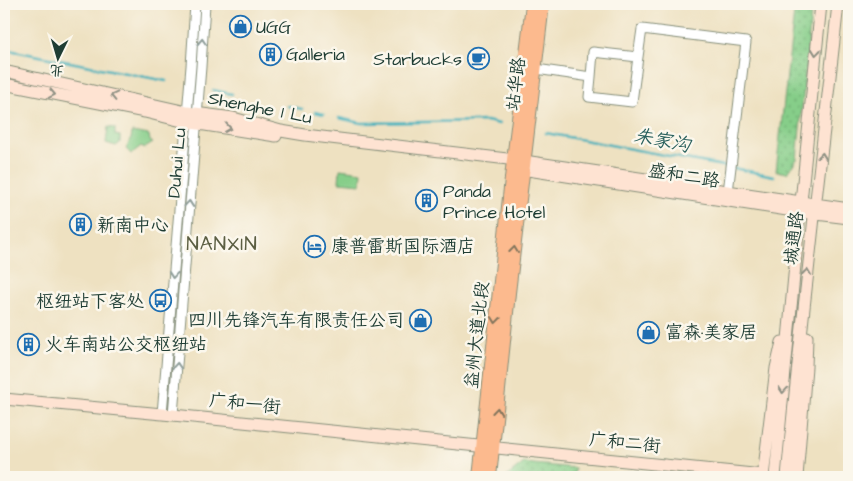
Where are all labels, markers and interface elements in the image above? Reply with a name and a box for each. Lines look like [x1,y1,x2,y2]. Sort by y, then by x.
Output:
shop icon: UGG [228,15,252,39]
place label: UGG [256,15,292,40]
north arrow [32,32,82,82]
one-way arrow [197,38,208,46]
building icon: Galleria [258,42,282,66]
place label: Galleria [286,42,345,67]
place label: Starbucks [373,47,462,72]
cafe icon: Starbucks [466,47,490,71]
one-way arrow [811,49,822,57]
street label: 站华路 [500,56,532,112]
text: 北 [49,59,65,81]
street label: Shenghe 1 Lu [206,86,314,131]
one-way arrow [47,88,56,98]
one-way arrow [109,91,118,102]
water label: 朱家沟 [631,122,695,160]
one-way arrow [224,123,232,133]
street label: Duhui Lu [161,127,193,199]
one-way arrow [816,152,827,160]
street label: 盛和二路 [646,158,722,194]
place label: Panda Prince Hotel [443,179,546,225]
building icon: Panda Prince Hotel [415,189,439,213]
one-way arrow [184,200,195,208]
street label: 城通路 [778,210,810,266]
building icon: 新南中心 [69,213,93,237]
place label: 新南中心 [97,213,169,238]
district label: NANXIN [186,230,258,258]
hotel icon: 康普雷斯国际酒店 [303,234,327,258]
place label: 康普雷斯国际酒店 [331,234,475,259]
one-way arrow [508,246,519,254]
one-way arrow [801,268,812,276]
one-way arrow [168,271,179,279]
street label: 益州大道北段 [459,280,495,390]
place label: 枢纽站下客处 [36,289,144,314]
bus stop icon: 枢纽站下客处 [148,289,172,313]
place label: 四川先锋汽车有限责任公司 [188,308,404,333]
shop icon: 四川先锋汽车有限责任公司 [408,308,432,332]
one-way arrow [491,316,502,324]
shop icon: 富森·美家居 [637,320,661,344]
place label: 富森·美家居 [665,320,758,345]
building icon: 火车南站公交枢纽站 [17,332,41,356]
place label: 火车南站公交枢纽站 [45,332,207,357]
one-way arrow [171,362,182,370]
one-way arrow [778,387,789,395]
street label: 广和一街 [208,388,282,420]
one-way arrow [491,407,502,415]
street label: 广和二街 [588,427,662,459]

